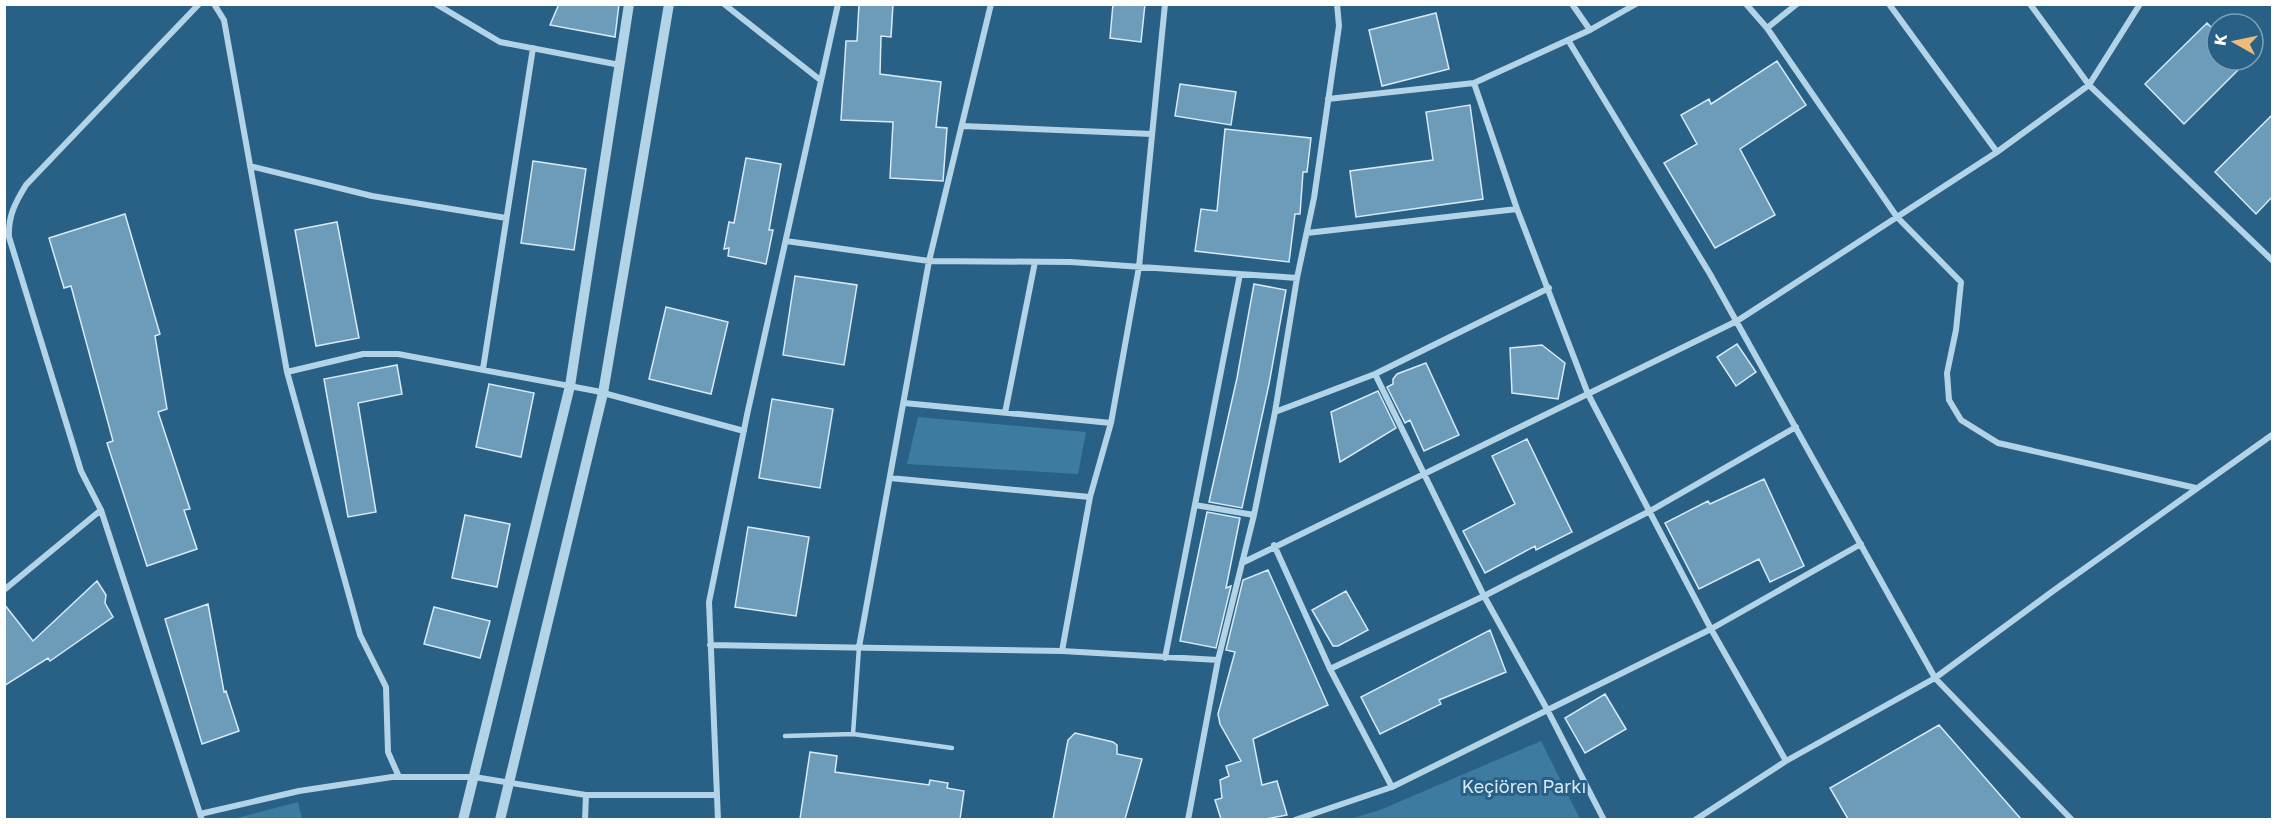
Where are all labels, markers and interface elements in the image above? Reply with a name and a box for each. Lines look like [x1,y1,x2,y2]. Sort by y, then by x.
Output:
north arrow [2205,12,2265,72]
text: K [2209,32,2231,47]
park label: Keçiören Parkı [1462,775,1586,797]

